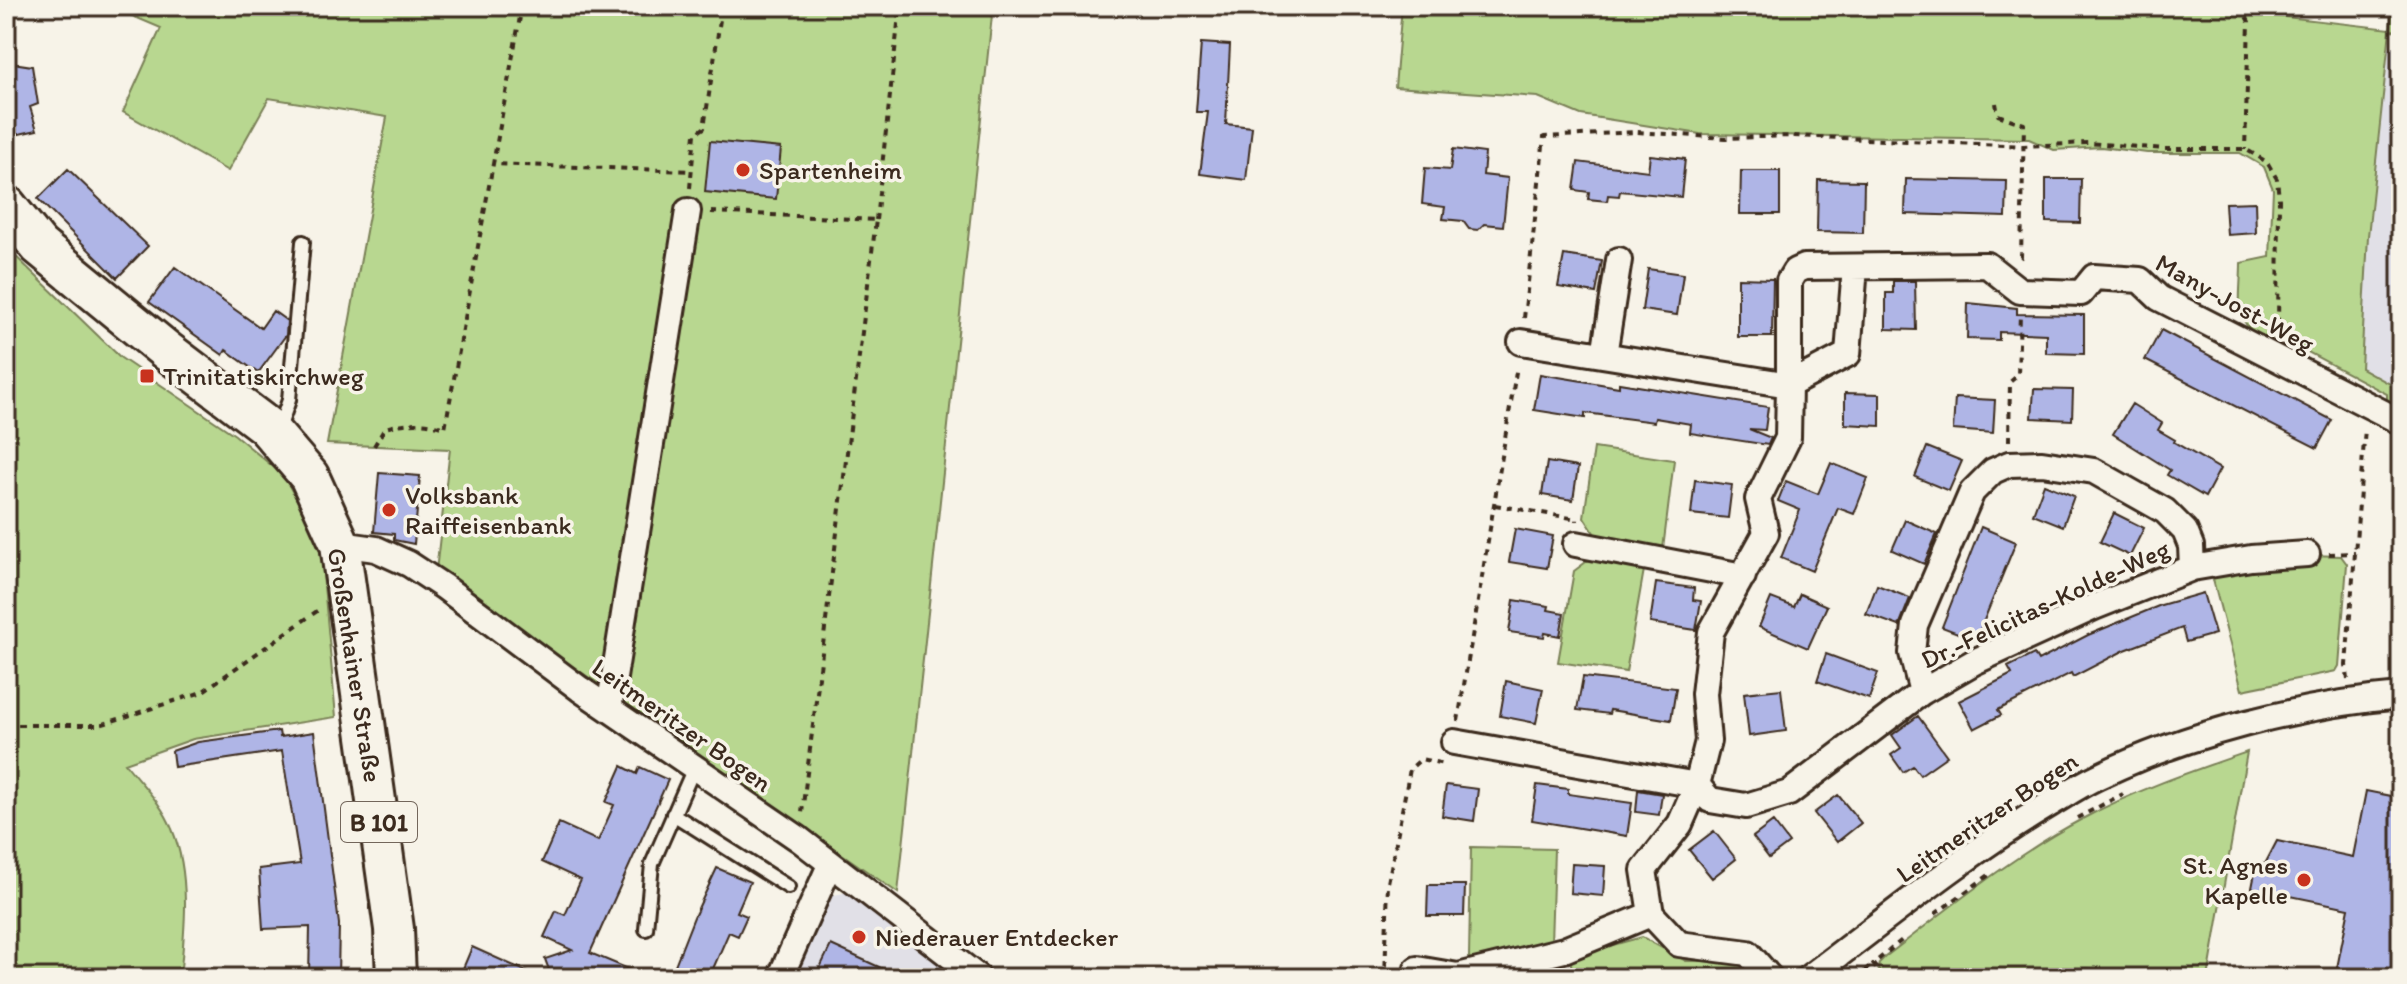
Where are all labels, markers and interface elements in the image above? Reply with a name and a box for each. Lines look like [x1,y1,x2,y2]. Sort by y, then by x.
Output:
place label: Spartenheim [759,154,902,186]
marker: Spartenheim [734,161,752,179]
street label: Many-Jost-Weg [2150,246,2321,360]
place label: Trinitatiskirchweg [163,360,365,392]
marker: Trinitatiskirchweg [138,367,156,385]
place label: Volksbank Raiffeisenbank [405,479,572,541]
marker: Volksbank Raiffeisenbank [380,501,398,519]
street label: Dr.-Felicitas-Kolde-Weg [1916,532,2175,676]
street label: Großenhainer Straße [321,545,389,785]
street label: Leitmeritzer Bogen [586,651,778,799]
street label: Leitmeritzer Bogen [1890,744,2084,890]
road number: B 101 [341,802,417,842]
place label: St. Agnes Kapelle [2183,849,2288,911]
marker: St. Agnes Kapelle [2295,871,2313,889]
place label: Niederauer Entdecker [875,921,1119,953]
marker: Niederauer Entdecker [850,928,868,946]

